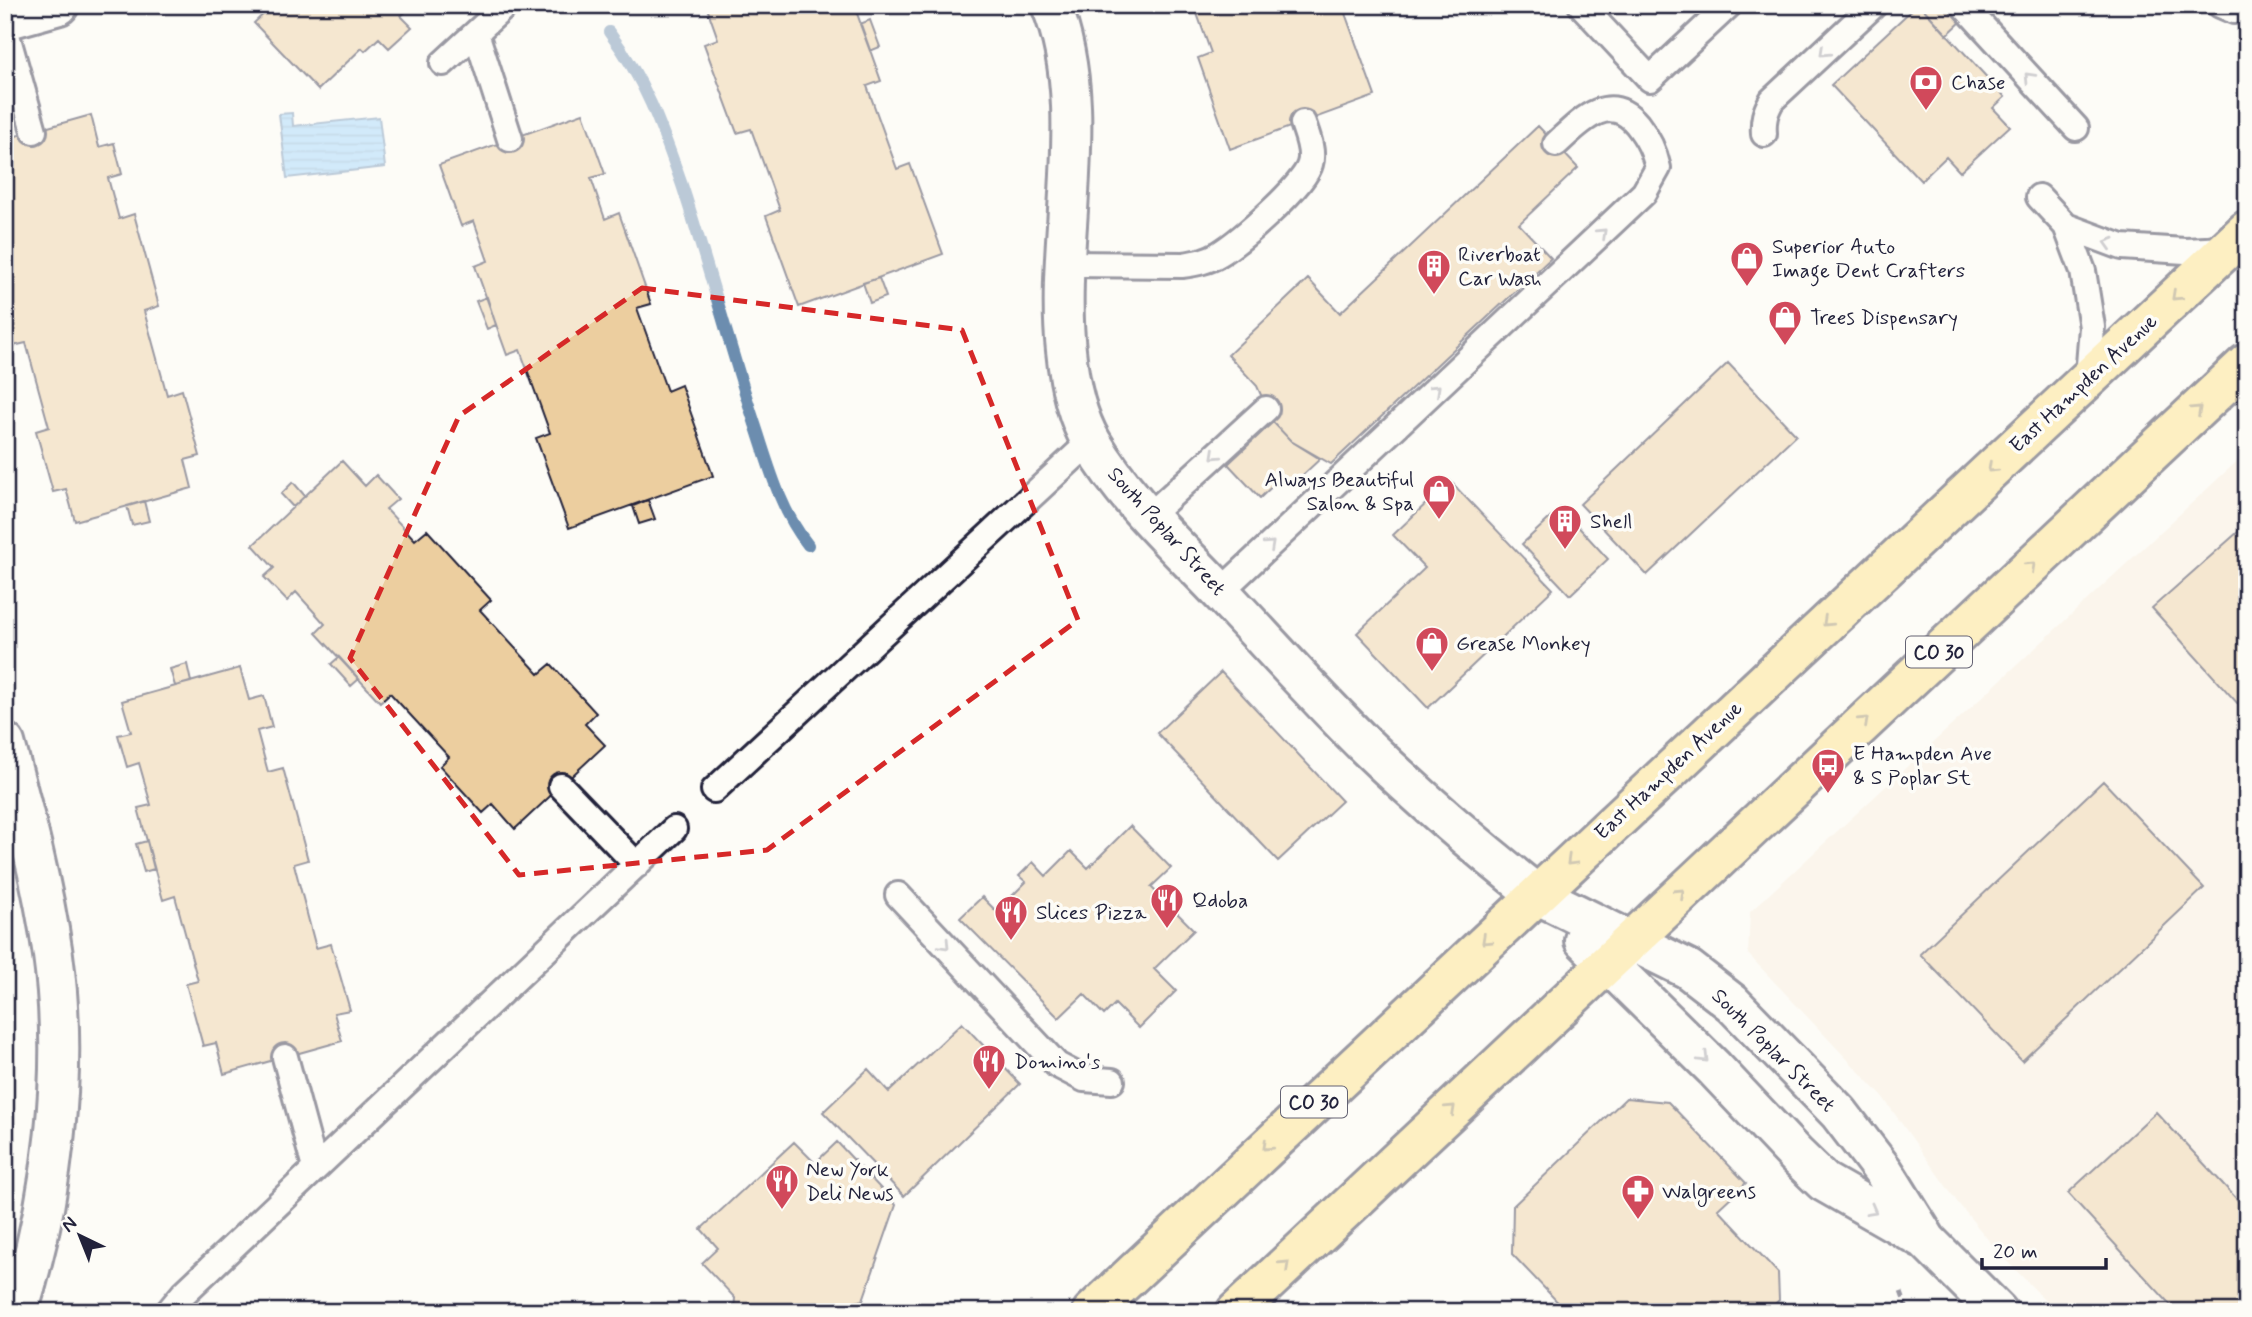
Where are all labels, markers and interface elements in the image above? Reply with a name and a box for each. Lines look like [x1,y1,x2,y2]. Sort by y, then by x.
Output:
one-way arrow [1819,43,1832,56]
bank icon: Chase [1907,63,1945,112]
place label: Chase [1951,69,2005,97]
one-way arrow [2025,72,2038,85]
one-way arrow [1594,229,1607,242]
place label: Superior Auto Image Dent Crafters [1772,233,1965,287]
one-way arrow [2103,237,2115,252]
shop icon: Superior Auto Image Dent Crafters [1728,239,1766,288]
place label: Riverboat Car Wash [1458,241,1542,293]
building icon: Riverboat Car Wash [1415,247,1453,296]
one-way arrow [2171,287,2184,300]
shop icon: Trees Dispensary [1766,298,1804,347]
place label: Trees Dispensary [1810,304,1958,332]
street label: East Hampden Avenue [2004,308,2164,460]
one-way arrow [1428,385,1441,398]
one-way arrow [2189,406,2202,419]
one-way arrow [1210,447,1223,460]
one-way arrow [1987,460,2000,472]
street label: South Poplar Street [1101,461,1232,602]
place label: Always Beautiful Salon & Spa [1264,466,1414,518]
shop icon: Always Beautiful Salon & Spa [1420,472,1458,521]
building icon: Shell [1546,502,1584,551]
place label: Shell [1590,508,1632,536]
one-way arrow [1262,541,1275,553]
one-way arrow [2023,561,2036,574]
one-way arrow [1822,614,1835,626]
shop icon: Grease Monkey [1413,624,1451,673]
place label: Grease Monkey [1456,630,1591,658]
road number: CO 30 [1906,636,1972,667]
street label: East Hampden Avenue [1589,695,1749,847]
one-way arrow [1856,717,1869,729]
place label: E Hampden Ave & S Poplar St [1853,740,1992,792]
bus stop icon: E Hampden Ave & S Poplar St [1809,746,1847,795]
one-way arrow [1566,852,1579,865]
restaurant icon: Qdoba [1148,881,1186,930]
place label: Qdoba [1192,887,1248,915]
one-way arrow [1672,889,1685,902]
restaurant icon: Slices Pizza [992,893,1030,942]
place label: Slices Pizza [1036,899,1147,927]
one-way arrow [1482,932,1495,945]
one-way arrow [936,937,949,950]
street label: South Poplar Street [1705,983,1842,1119]
restaurant icon: Domino's [970,1042,1008,1091]
place label: Domino's [1014,1048,1100,1076]
one-way arrow [1696,1050,1709,1063]
road number: CO 30 [1281,1086,1347,1118]
one-way arrow [1443,1105,1456,1118]
one-way arrow [1262,1138,1275,1151]
place label: New York Deli News [806,1156,893,1208]
restaurant icon: New York Deli News [763,1162,801,1211]
pharmacy icon: Walgreens [1619,1172,1657,1221]
place label: Walgreens [1662,1178,1756,1207]
north arrow [46,1202,116,1272]
one-way arrow [1864,1202,1877,1215]
text: N [56,1211,83,1238]
scale bar [1982,1226,2107,1270]
text: 20 m [1993,1238,2038,1266]
one-way arrow [1277,1261,1290,1273]

